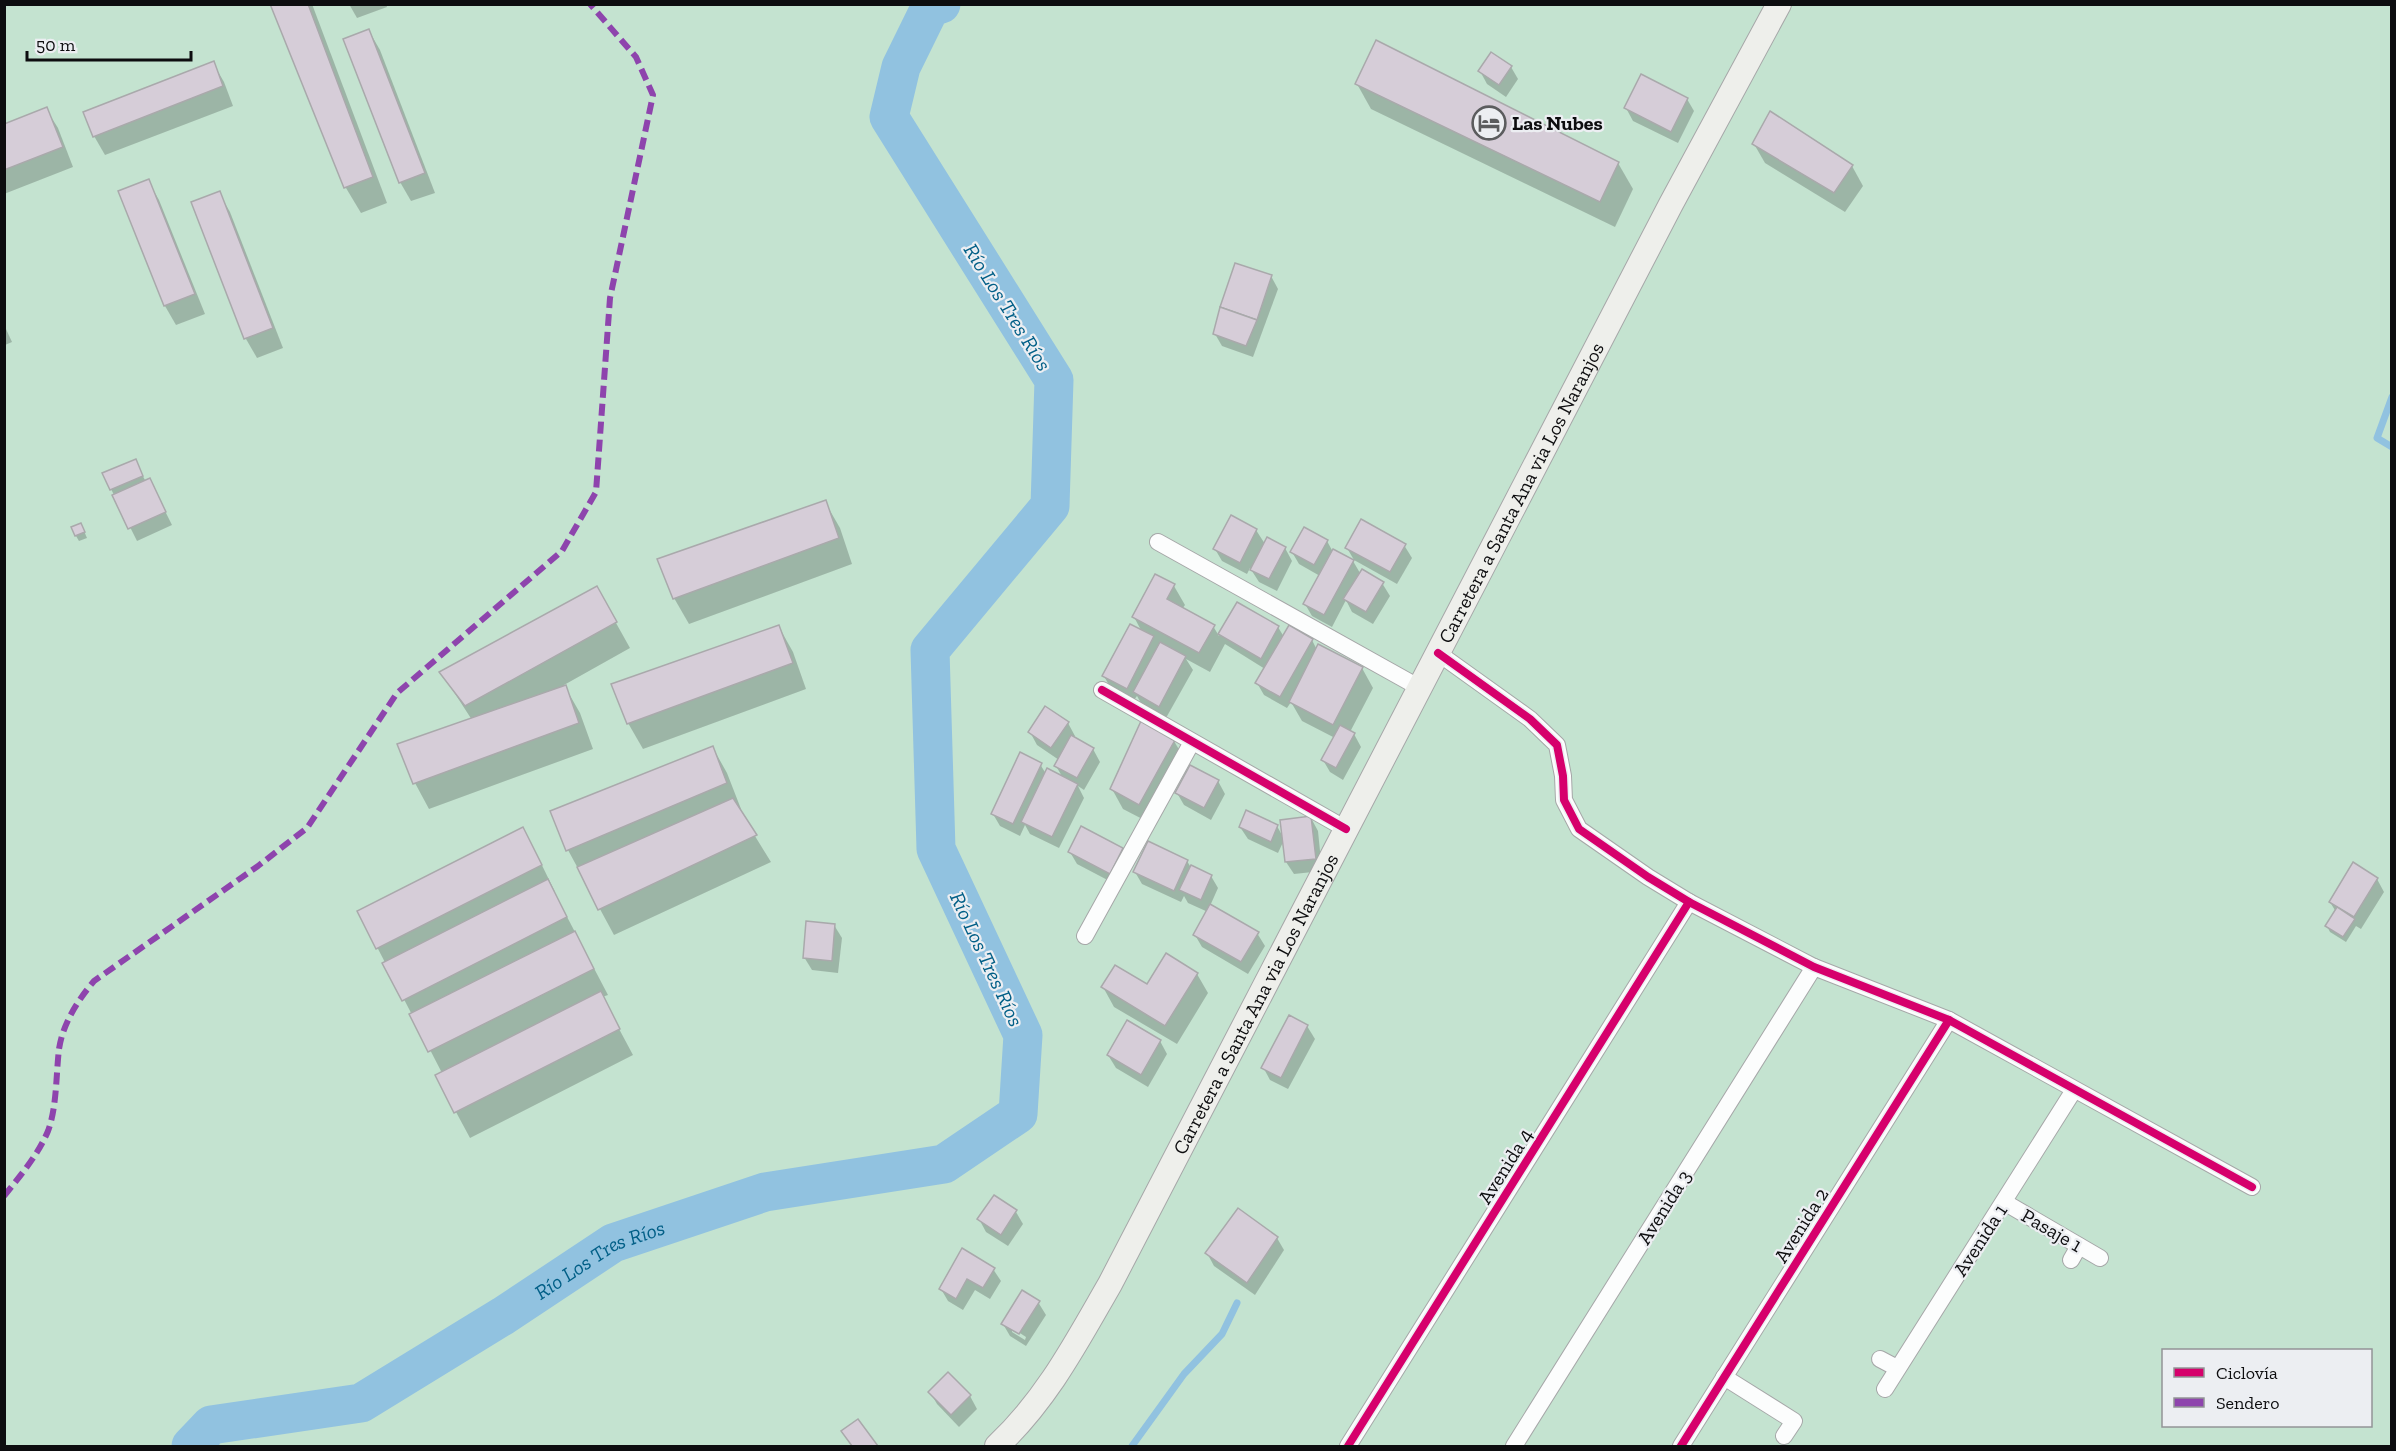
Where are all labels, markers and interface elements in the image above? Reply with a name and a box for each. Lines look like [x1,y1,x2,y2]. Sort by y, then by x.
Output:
scale bar [27,24,190,62]
text: 50 m [36,34,76,56]
hotel icon: Las Nubes [1471,105,1507,141]
place label: Las Nubes [1512,111,1603,135]
water label: Río Los Tres Ríos [959,239,1057,375]
street label: Carretera a Santa Ana via Los Naranjos [1433,338,1609,647]
street label: Carretera a Santa Ana via Los Naranjos [1168,849,1344,1158]
water label: Río Los Tres Ríos [945,888,1029,1030]
street label: Avenida 4 [1472,1124,1538,1208]
street label: Avenida 3 [1632,1165,1696,1249]
street label: Avenida 2 [1769,1183,1833,1267]
street label: Avenida 1 [1948,1199,2012,1281]
street label: Pasaje 1 [2017,1203,2087,1257]
water label: Río Los Tres Ríos [529,1214,668,1304]
legend [2162,1349,2372,1427]
text: Ciclovía [2216,1362,2278,1384]
text: Sendero [2216,1392,2280,1414]

